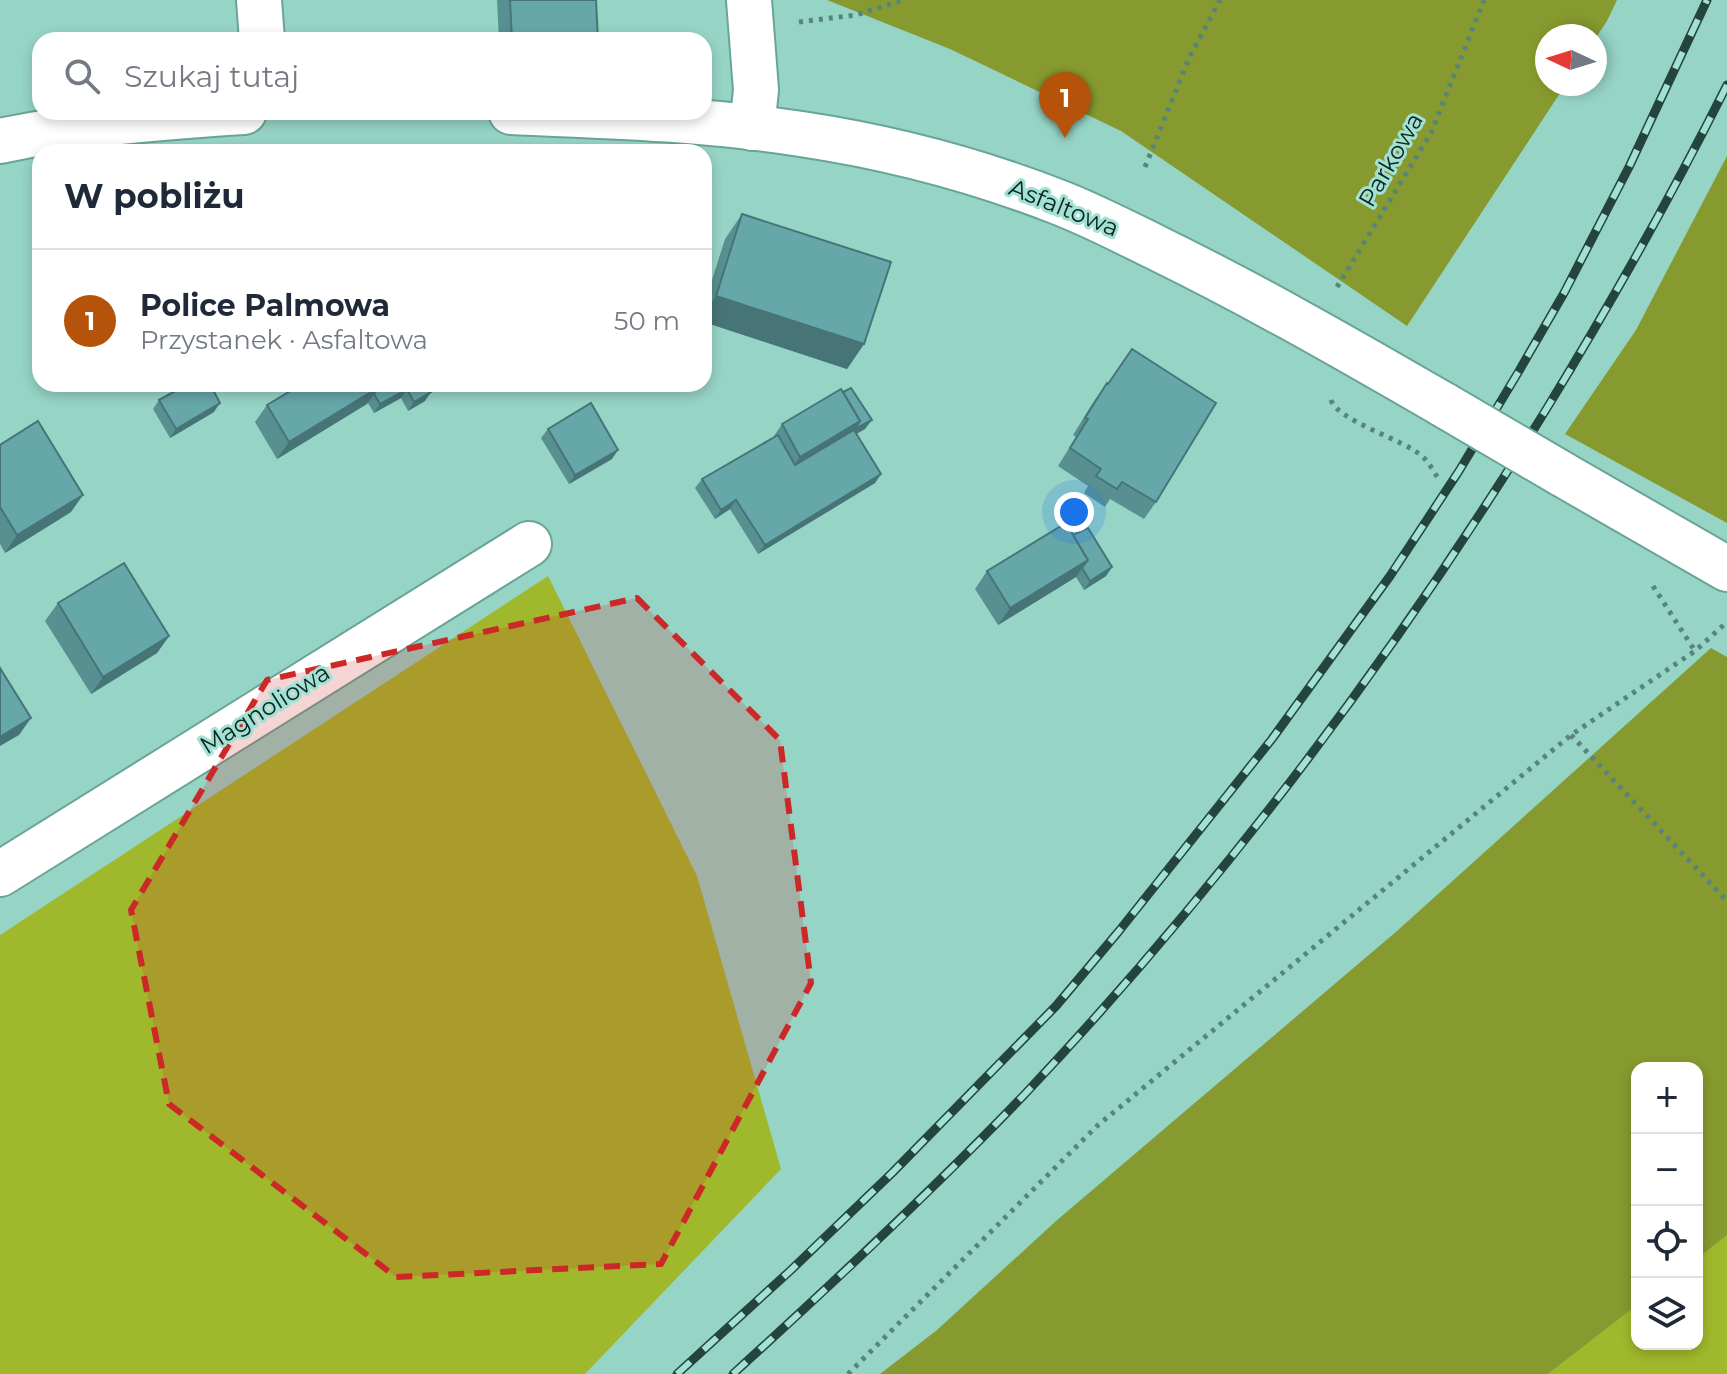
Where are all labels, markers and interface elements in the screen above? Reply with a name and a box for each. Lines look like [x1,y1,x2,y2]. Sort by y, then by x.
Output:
north arrow [1535,24,1607,96]
search box [32,32,712,120]
icon: search [60,54,104,98]
text: Szukaj tutaj [124,58,299,95]
pin: 1 [1039,72,1091,138]
street label: Parkowa [1352,108,1429,212]
street label: Asfaltowa [1005,172,1123,243]
text: W pobliżu [64,175,245,217]
text: Police Palmowa [140,287,390,324]
text: 1 [85,305,95,337]
text: 50 m [614,305,680,337]
text: Przystanek · Asfaltowa [140,324,428,356]
your location [1054,492,1094,532]
street label: Magnoliowa [195,657,335,760]
map controls [1631,1062,1703,1350]
button: + [1631,1062,1703,1134]
button: − [1631,1134,1703,1206]
button: locate [1631,1206,1703,1278]
button: layers [1631,1278,1703,1350]

